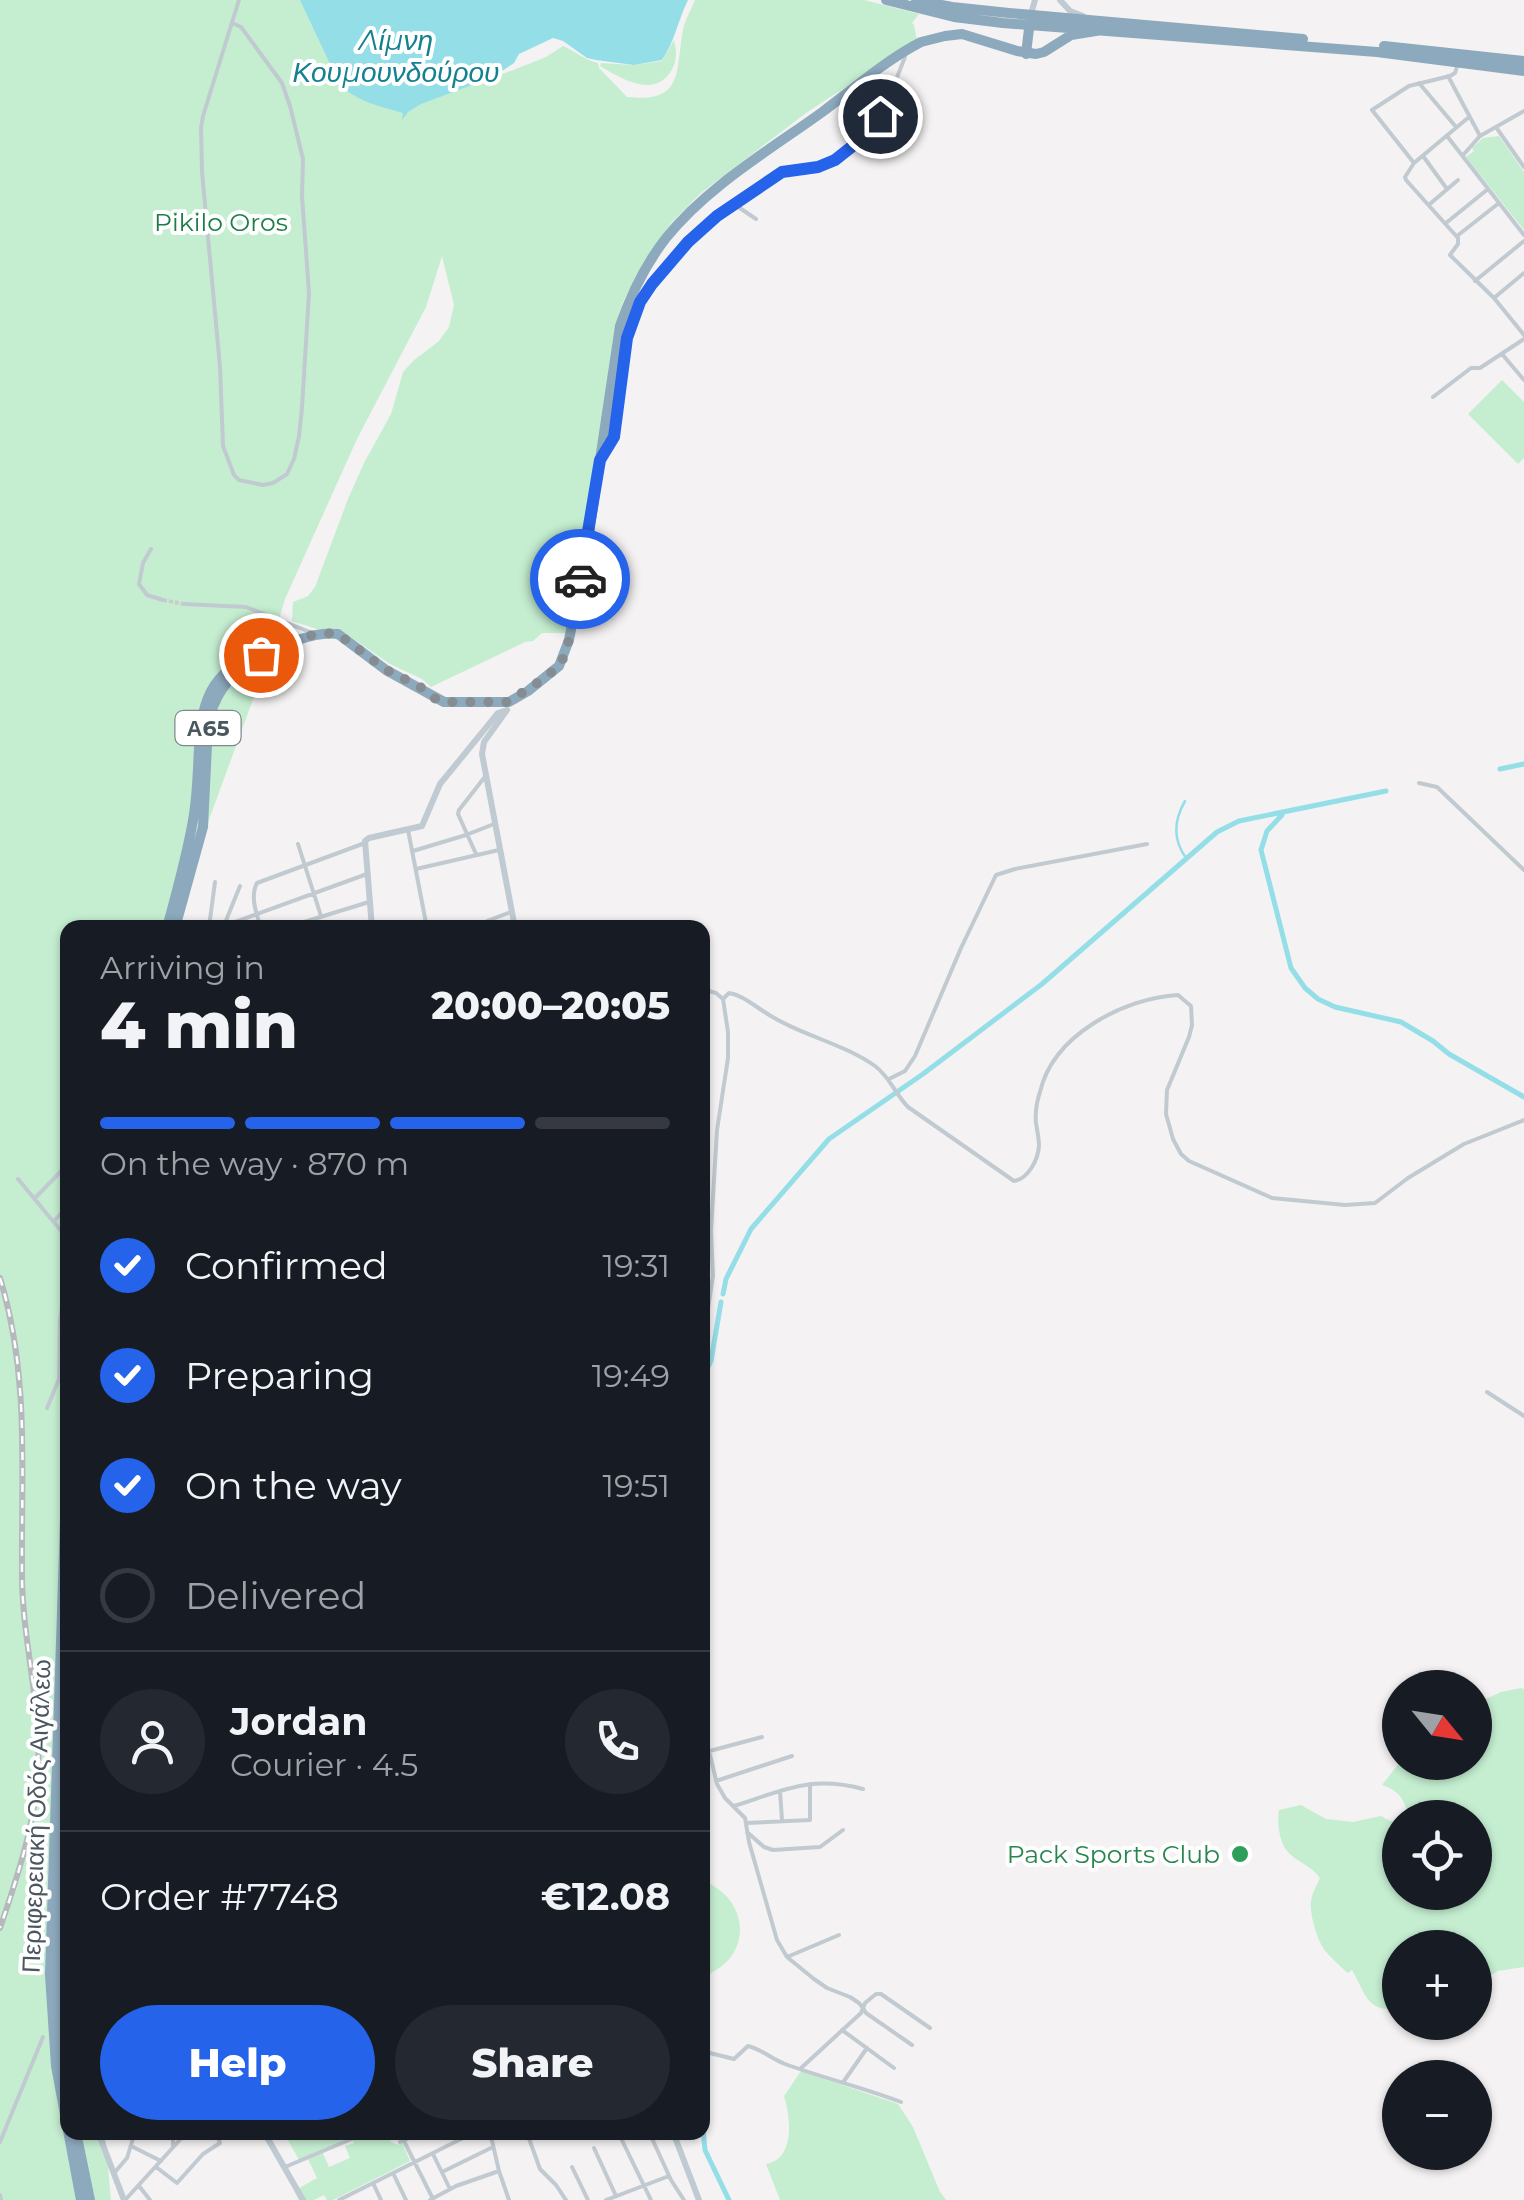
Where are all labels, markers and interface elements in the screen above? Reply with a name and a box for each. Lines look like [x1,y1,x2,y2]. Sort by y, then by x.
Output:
water label: Λίμνη Κουμουνδούρου [293,23,499,89]
pin [838,74,923,159]
icon: home [853,89,908,144]
park label: Pikilo Oros [154,207,288,237]
courier [530,529,630,629]
icon: car [553,552,608,607]
pin [219,613,304,698]
icon: bag [234,628,289,683]
road number: Α65 [176,711,240,745]
text: Arriving in [100,948,265,987]
text: 20:00–20:05 [431,982,670,1029]
text: 4 min [100,985,298,1064]
text: On the way · 870 m [100,1144,409,1183]
icon: check [100,1238,155,1293]
text: Confirmed [185,1242,388,1289]
text: 19:31 [603,1246,670,1285]
icon: check [100,1348,155,1403]
text: Preparing [185,1352,374,1399]
text: 19:49 [592,1356,670,1395]
icon: check [100,1458,155,1513]
text: On the way [185,1462,402,1509]
text: 19:51 [603,1466,670,1505]
text: Delivered [185,1572,366,1619]
street label: Περιφερειακή Οδός Αιγάλεω [16,1659,56,1973]
north arrow [1382,1670,1492,1780]
map controls [1382,1670,1492,2170]
button: person [100,1689,205,1794]
button: phone [565,1689,670,1794]
text: Jordan [230,1698,368,1745]
text: Courier · 4.5 [230,1745,418,1784]
button: locate [1382,1800,1492,1910]
place label: Pack Sports Club [1007,1839,1220,1869]
marker: Pack Sports Club [1229,1843,1251,1865]
text: Order #7748 [100,1873,339,1920]
text: €12.08 [541,1873,670,1920]
button: + [1382,1930,1492,2040]
button: Help [100,2005,375,2120]
button: Share [395,2005,670,2120]
button: − [1382,2060,1492,2170]

